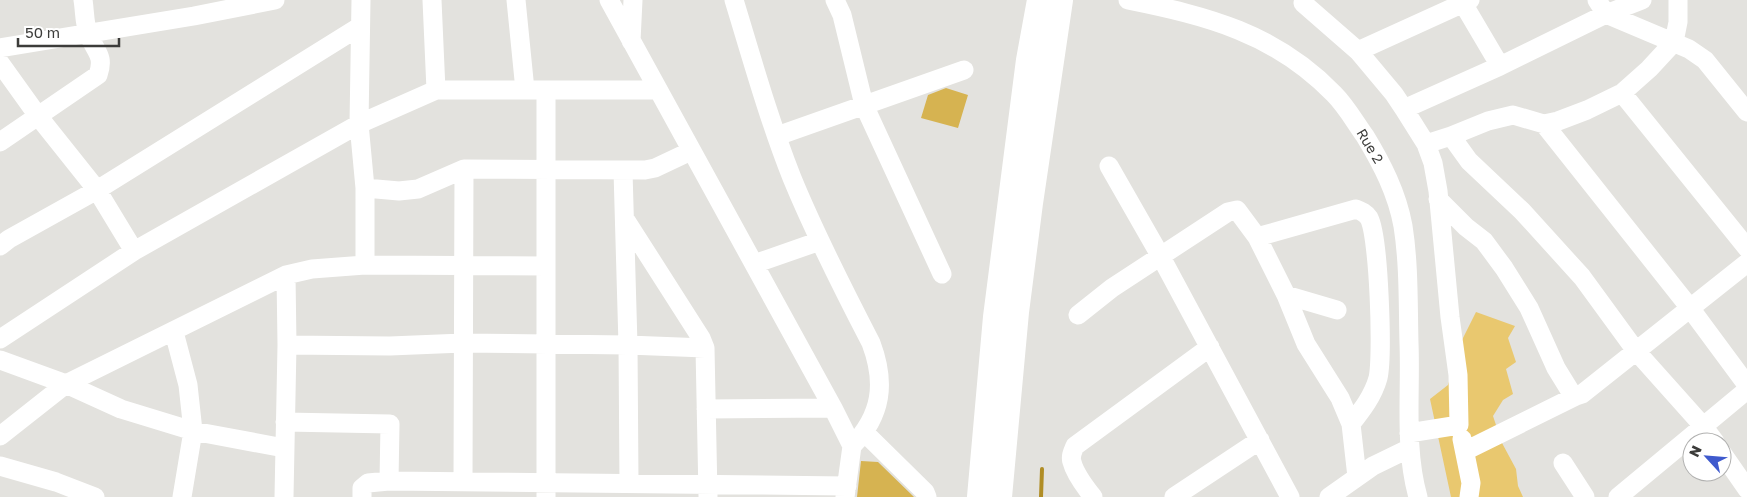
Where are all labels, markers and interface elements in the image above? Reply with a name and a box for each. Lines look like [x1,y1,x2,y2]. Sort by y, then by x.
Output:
scale bar [18,15,119,47]
text: 50 m [25,23,60,41]
street label: Rue 2 [1353,125,1387,166]
north arrow [1682,432,1732,482]
text: N [1685,443,1705,460]

